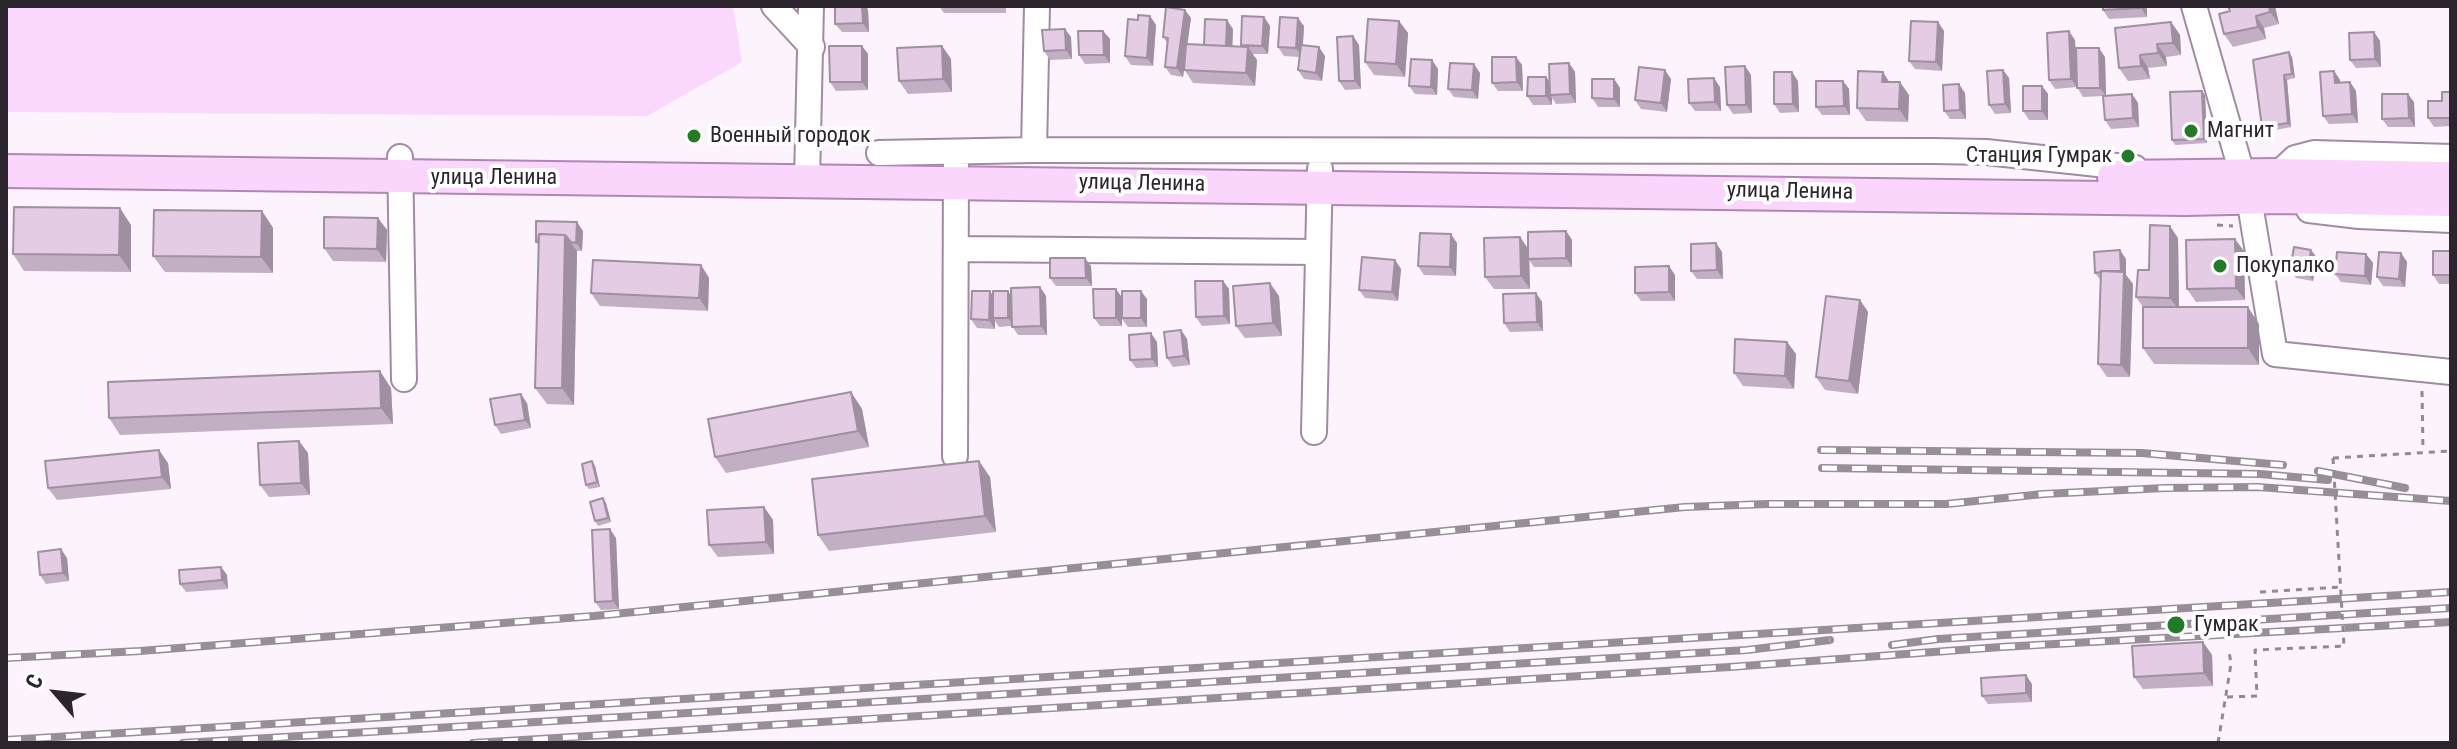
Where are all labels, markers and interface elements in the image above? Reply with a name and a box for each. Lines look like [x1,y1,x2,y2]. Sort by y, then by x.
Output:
place label: Магнит [2207,118,2274,144]
marker: Магнит [2182,122,2200,140]
place label: Военный городок [710,123,870,149]
marker: Военный городок [685,127,703,145]
place label: Станция Гумрак [1966,143,2112,169]
marker: Станция Гумрак [2119,147,2137,165]
street label: улица Ленина [431,165,557,191]
street label: улица Ленина [1079,170,1205,198]
street label: улица Ленина [1727,178,1853,206]
place label: Покупалко [2236,253,2335,279]
marker: Покупалко [2211,257,2229,275]
place label: Гумрак [2194,612,2259,638]
marker: Гумрак [2165,614,2187,636]
north arrow [16,653,96,733]
text: С [20,670,48,693]

